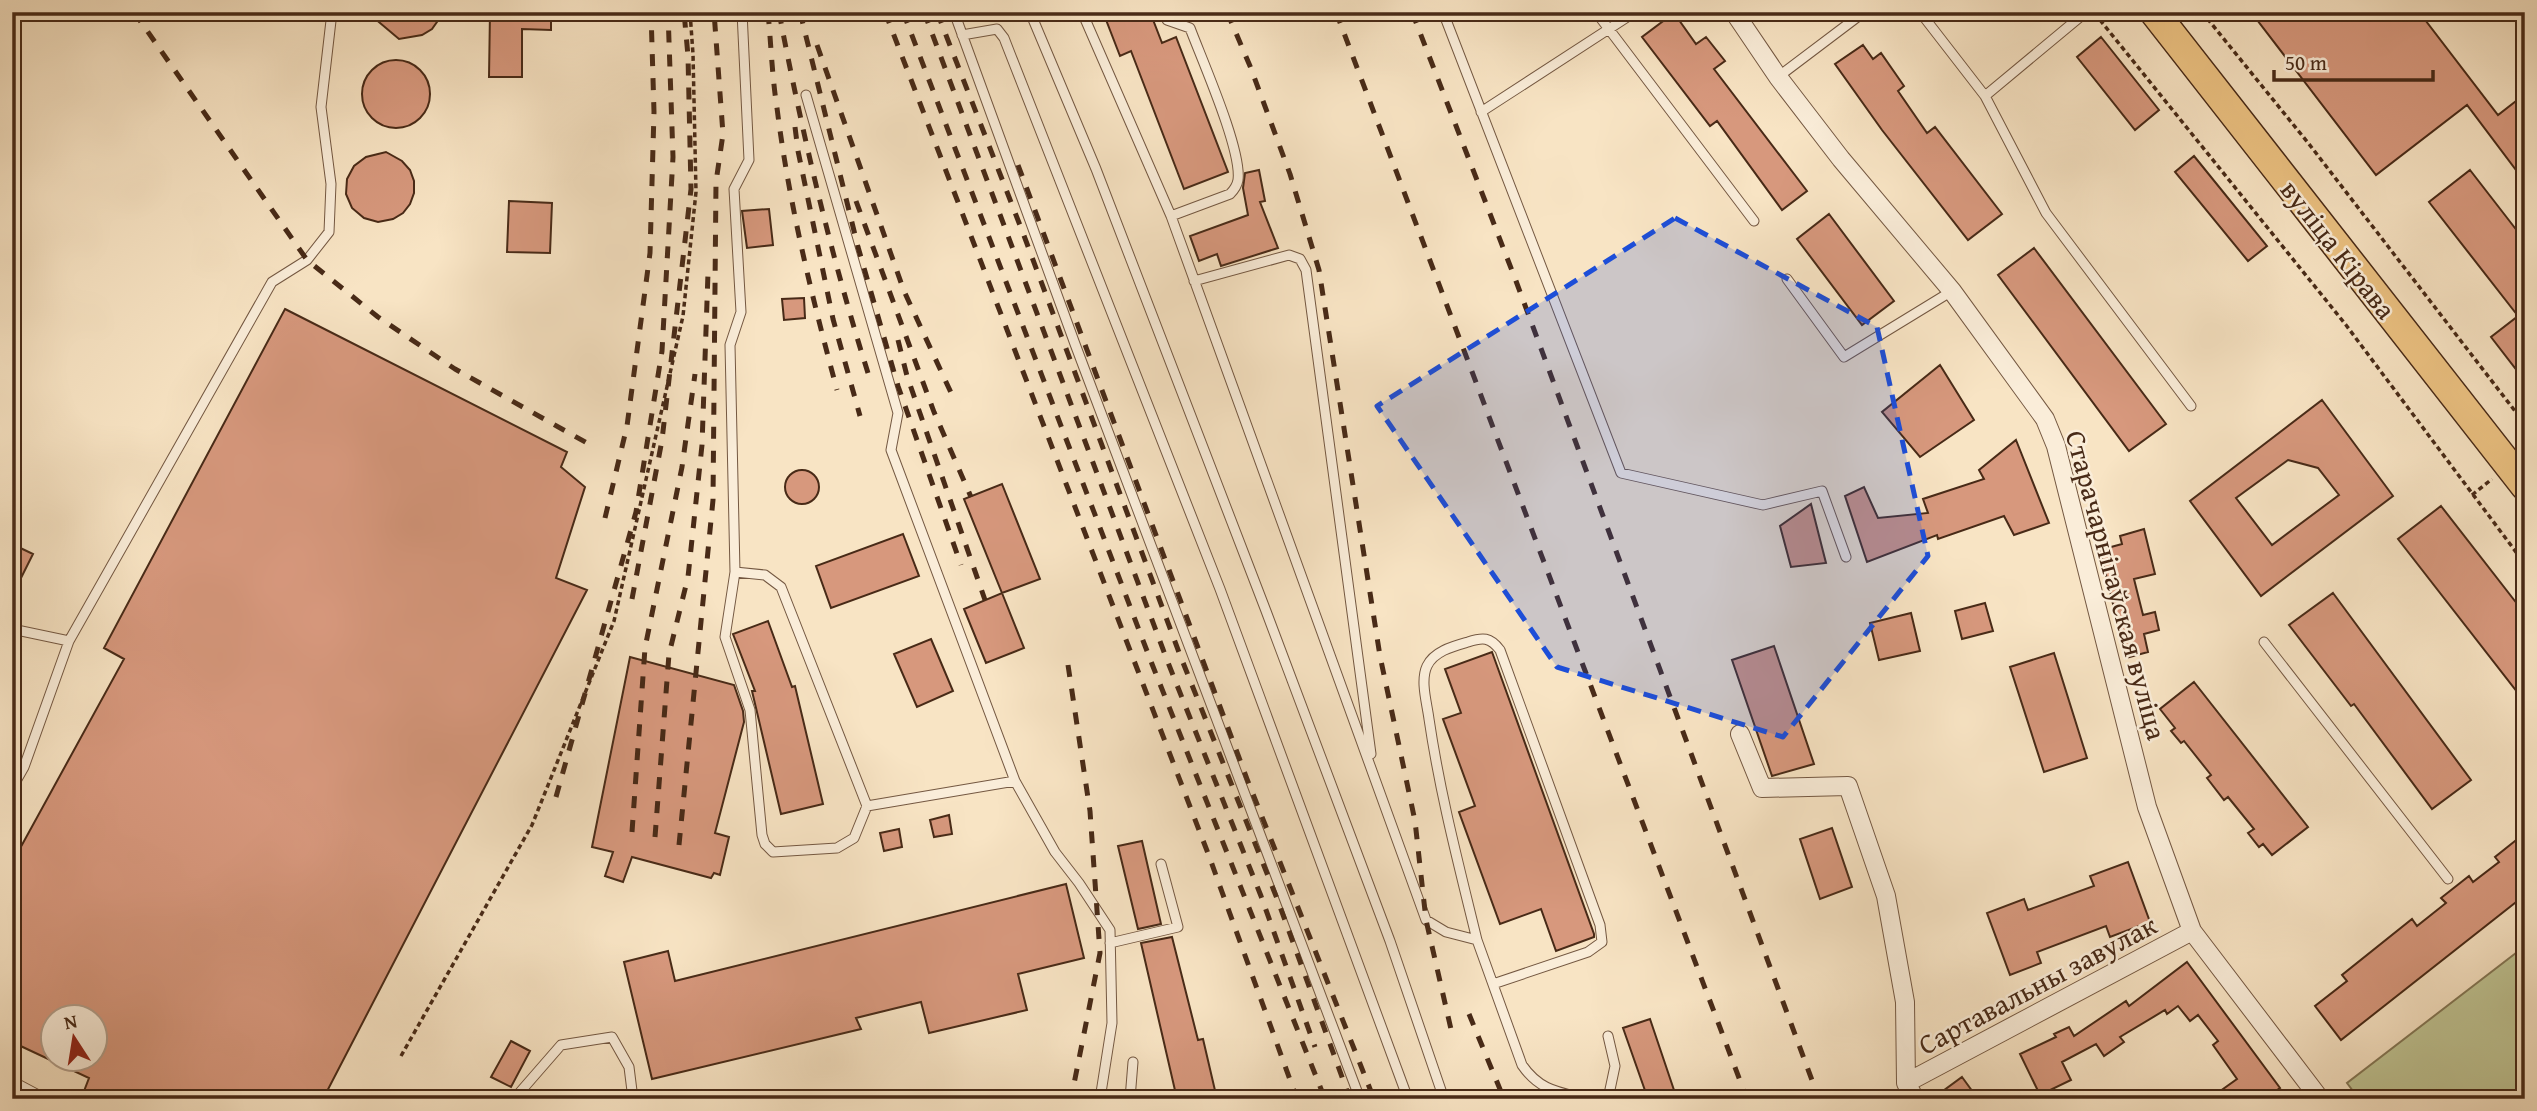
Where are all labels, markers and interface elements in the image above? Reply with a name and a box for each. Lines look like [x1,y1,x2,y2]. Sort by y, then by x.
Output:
scale bar [2274,38,2434,82]
text: 50 m [2285,47,2327,78]
street label: вуліца Кірава [2271,171,2407,328]
street label: Старачарнігаўская вуліца [2056,426,2178,745]
street label: Сартавальны завулак [1910,904,2164,1064]
north arrow [38,1002,108,1072]
text: N [61,1006,80,1036]

